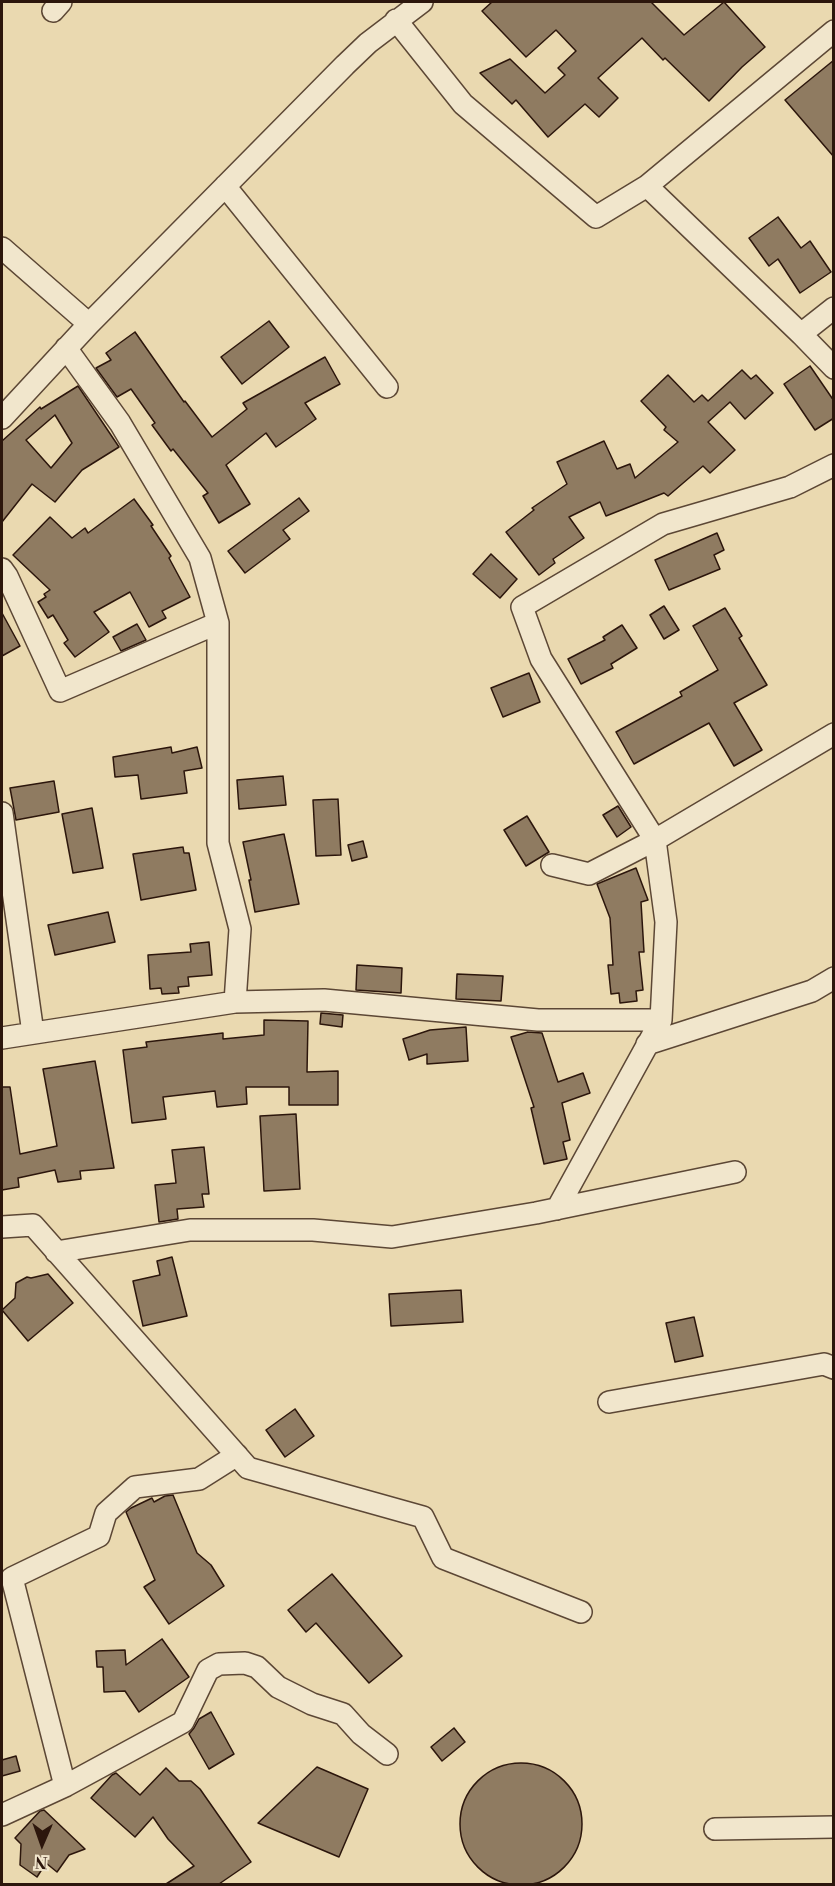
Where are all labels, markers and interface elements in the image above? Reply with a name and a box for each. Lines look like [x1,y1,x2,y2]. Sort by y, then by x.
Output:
north arrow [12,1814,72,1874]
text: N [35,1852,48,1872]

